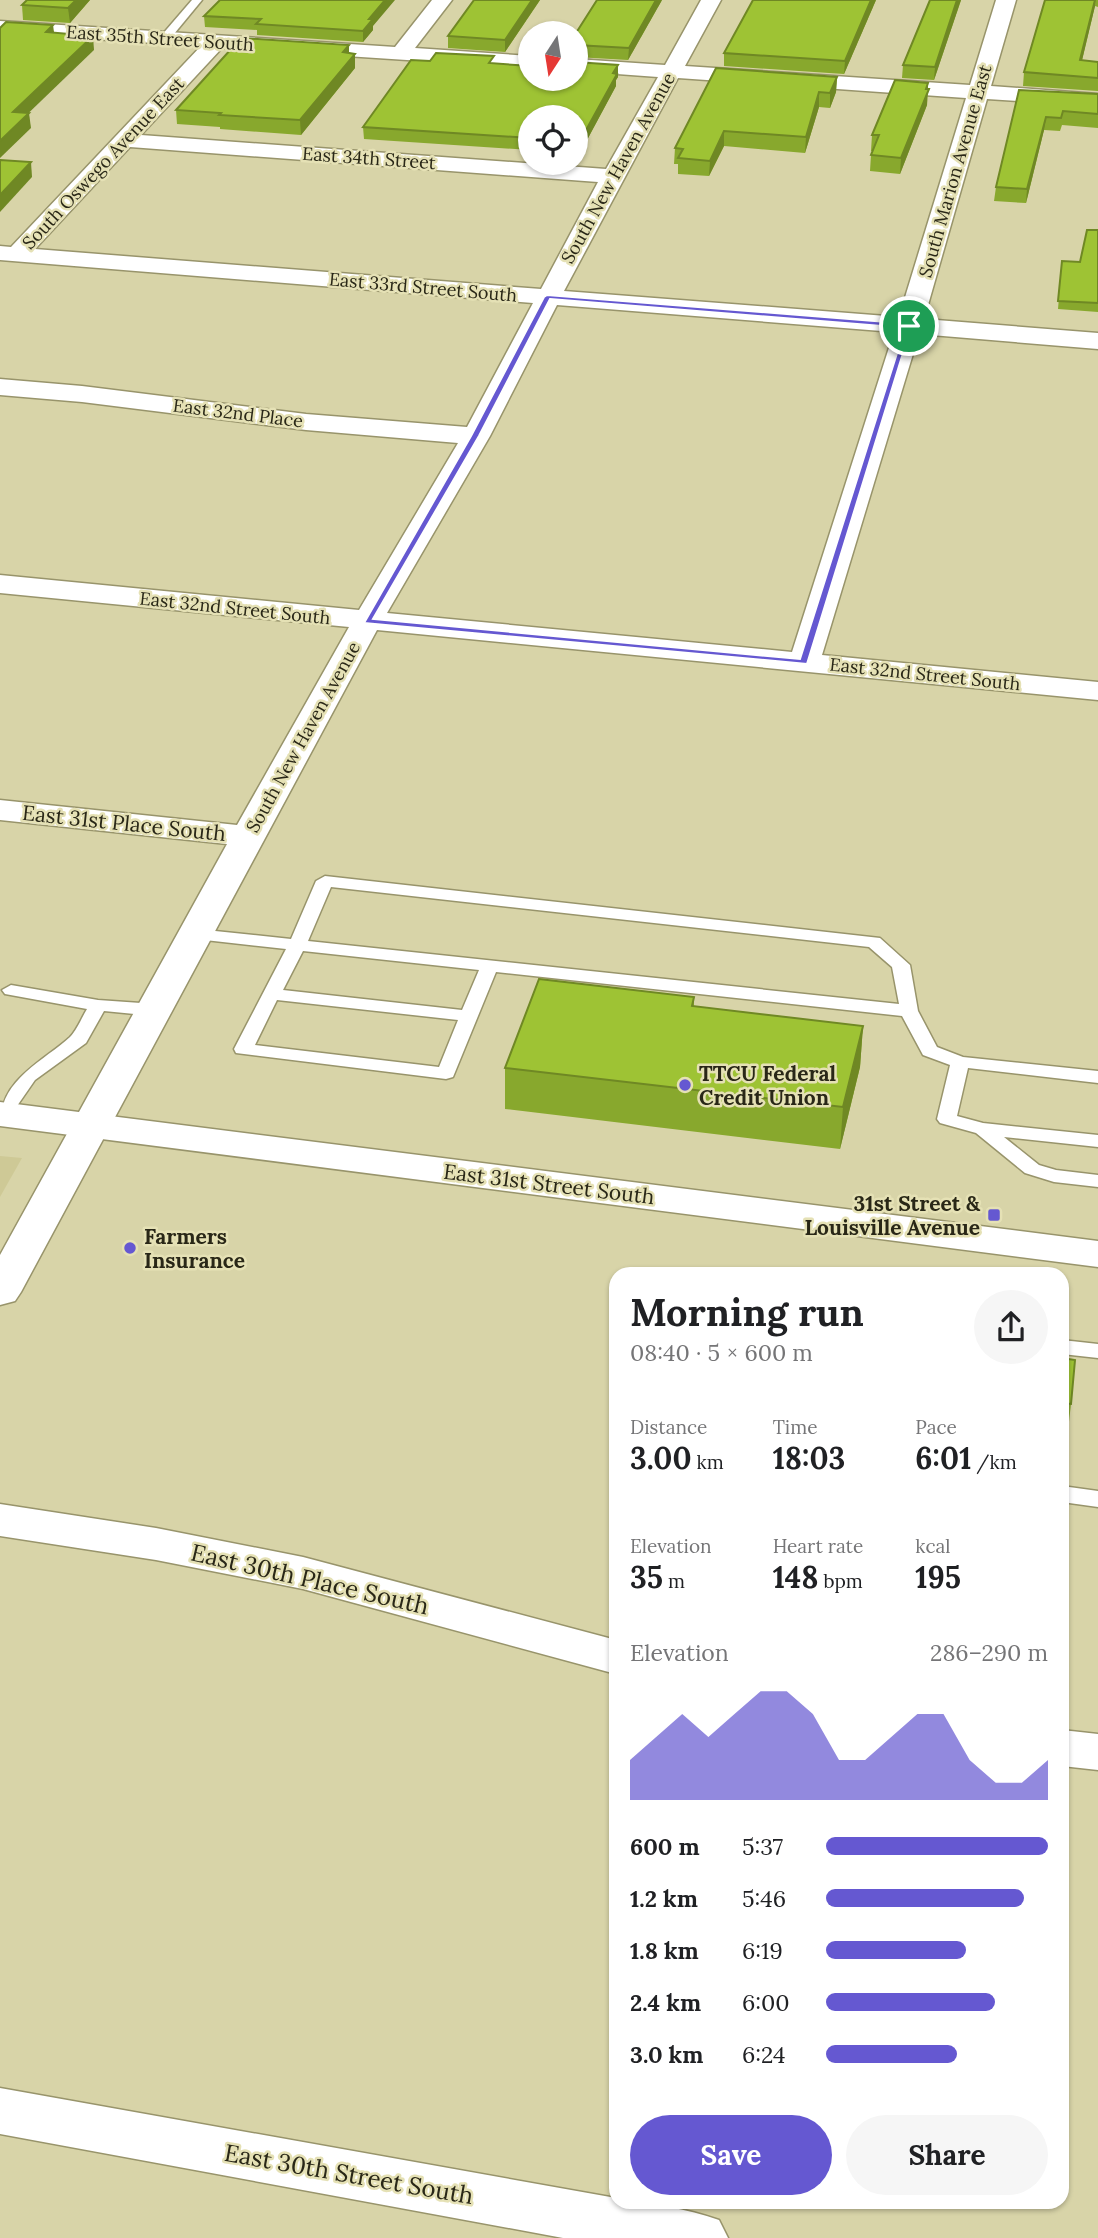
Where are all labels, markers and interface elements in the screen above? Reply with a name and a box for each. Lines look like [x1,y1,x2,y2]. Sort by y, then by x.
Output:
street label: East 35th Street South [66,20,255,56]
north arrow [518,21,588,91]
map controls [518,21,588,175]
street label: South Marion Avenue East [914,62,996,280]
street label: South New Haven Avenue [556,68,680,268]
street label: South Oswego Avenue East [17,72,189,254]
button: locate [518,105,588,175]
street label: East 34th Street [301,142,437,174]
street label: East 33rd Street South [328,267,518,307]
pin [879,296,939,356]
icon: arrive [890,307,928,345]
street label: East 32nd Place [172,394,305,432]
street label: East 32nd Street South [139,587,332,629]
street label: South New Haven Avenue [241,637,365,837]
street label: East 32nd Street South [829,653,1022,695]
street label: East 31st Place South [21,799,227,847]
place label: TTCU Federal Credit Union [699,1060,836,1111]
marker: TTCU Federal Credit Union [677,1077,693,1093]
street label: East 31st Street South [442,1158,656,1210]
place label: 31st Street & Louisville Avenue [804,1190,981,1241]
marker: 31st Street & Louisville Avenue [986,1207,1002,1223]
place label: Farmers Insurance [144,1223,245,1274]
marker: Farmers Insurance [122,1240,138,1256]
text: Morning run [630,1288,864,1336]
button: share [974,1290,1048,1364]
text: 08:40 · 5 × 600 m [630,1338,813,1367]
text: Distance [630,1415,707,1439]
text: Time [773,1415,817,1439]
text: Pace [915,1415,957,1439]
text: 3.00 [630,1439,692,1477]
text: 18:03 [773,1439,845,1477]
text: 6:01 [915,1439,971,1477]
text: km [692,1450,724,1474]
text: /km [971,1450,1017,1474]
text: Elevation [630,1534,712,1558]
text: Heart rate [773,1534,863,1558]
text: kcal [915,1534,950,1558]
street label: East 30th Place South [188,1537,432,1621]
text: 35 [630,1558,663,1596]
text: 148 [773,1558,818,1596]
text: 195 [915,1558,961,1596]
text: m [663,1569,685,1593]
text: bpm [818,1569,863,1593]
text: Elevation [630,1638,729,1667]
text: 286–290 m [930,1638,1048,1667]
text: 600 m [630,1832,700,1861]
text: 5:37 [742,1832,783,1861]
text: 1.2 km [630,1884,698,1913]
text: 5:46 [742,1884,786,1913]
text: 1.8 km [630,1936,699,1965]
text: 6:19 [742,1936,783,1965]
text: 2.4 km [630,1988,701,2017]
text: 6:00 [742,1988,790,2017]
text: 3.0 km [630,2040,703,2069]
text: 6:24 [742,2040,785,2069]
button: Save [630,2115,832,2195]
button: Share [846,2115,1048,2195]
street label: East 30th Street South [222,2137,476,2211]

